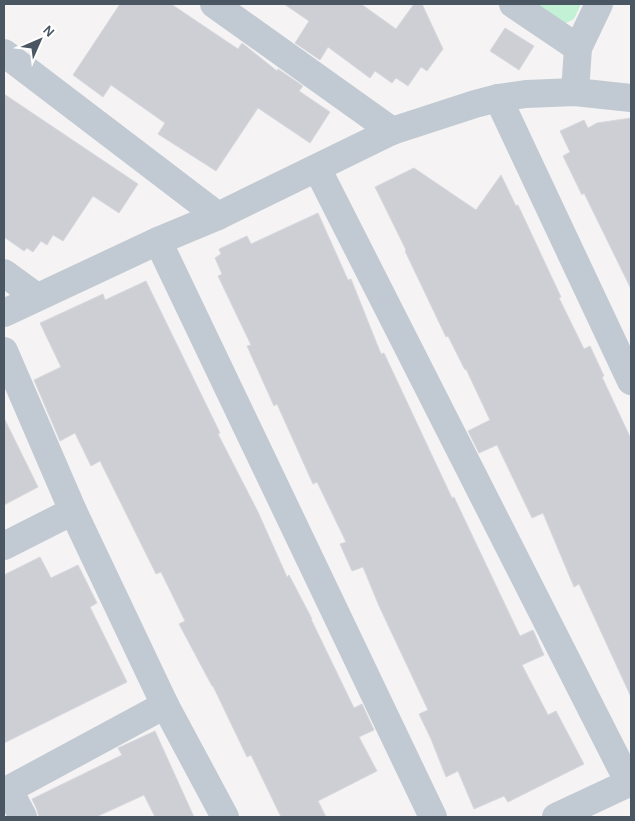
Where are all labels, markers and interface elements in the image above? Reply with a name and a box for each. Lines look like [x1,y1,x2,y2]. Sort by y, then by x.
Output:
north arrow [15,15,65,65]
text: N [39,22,58,41]

